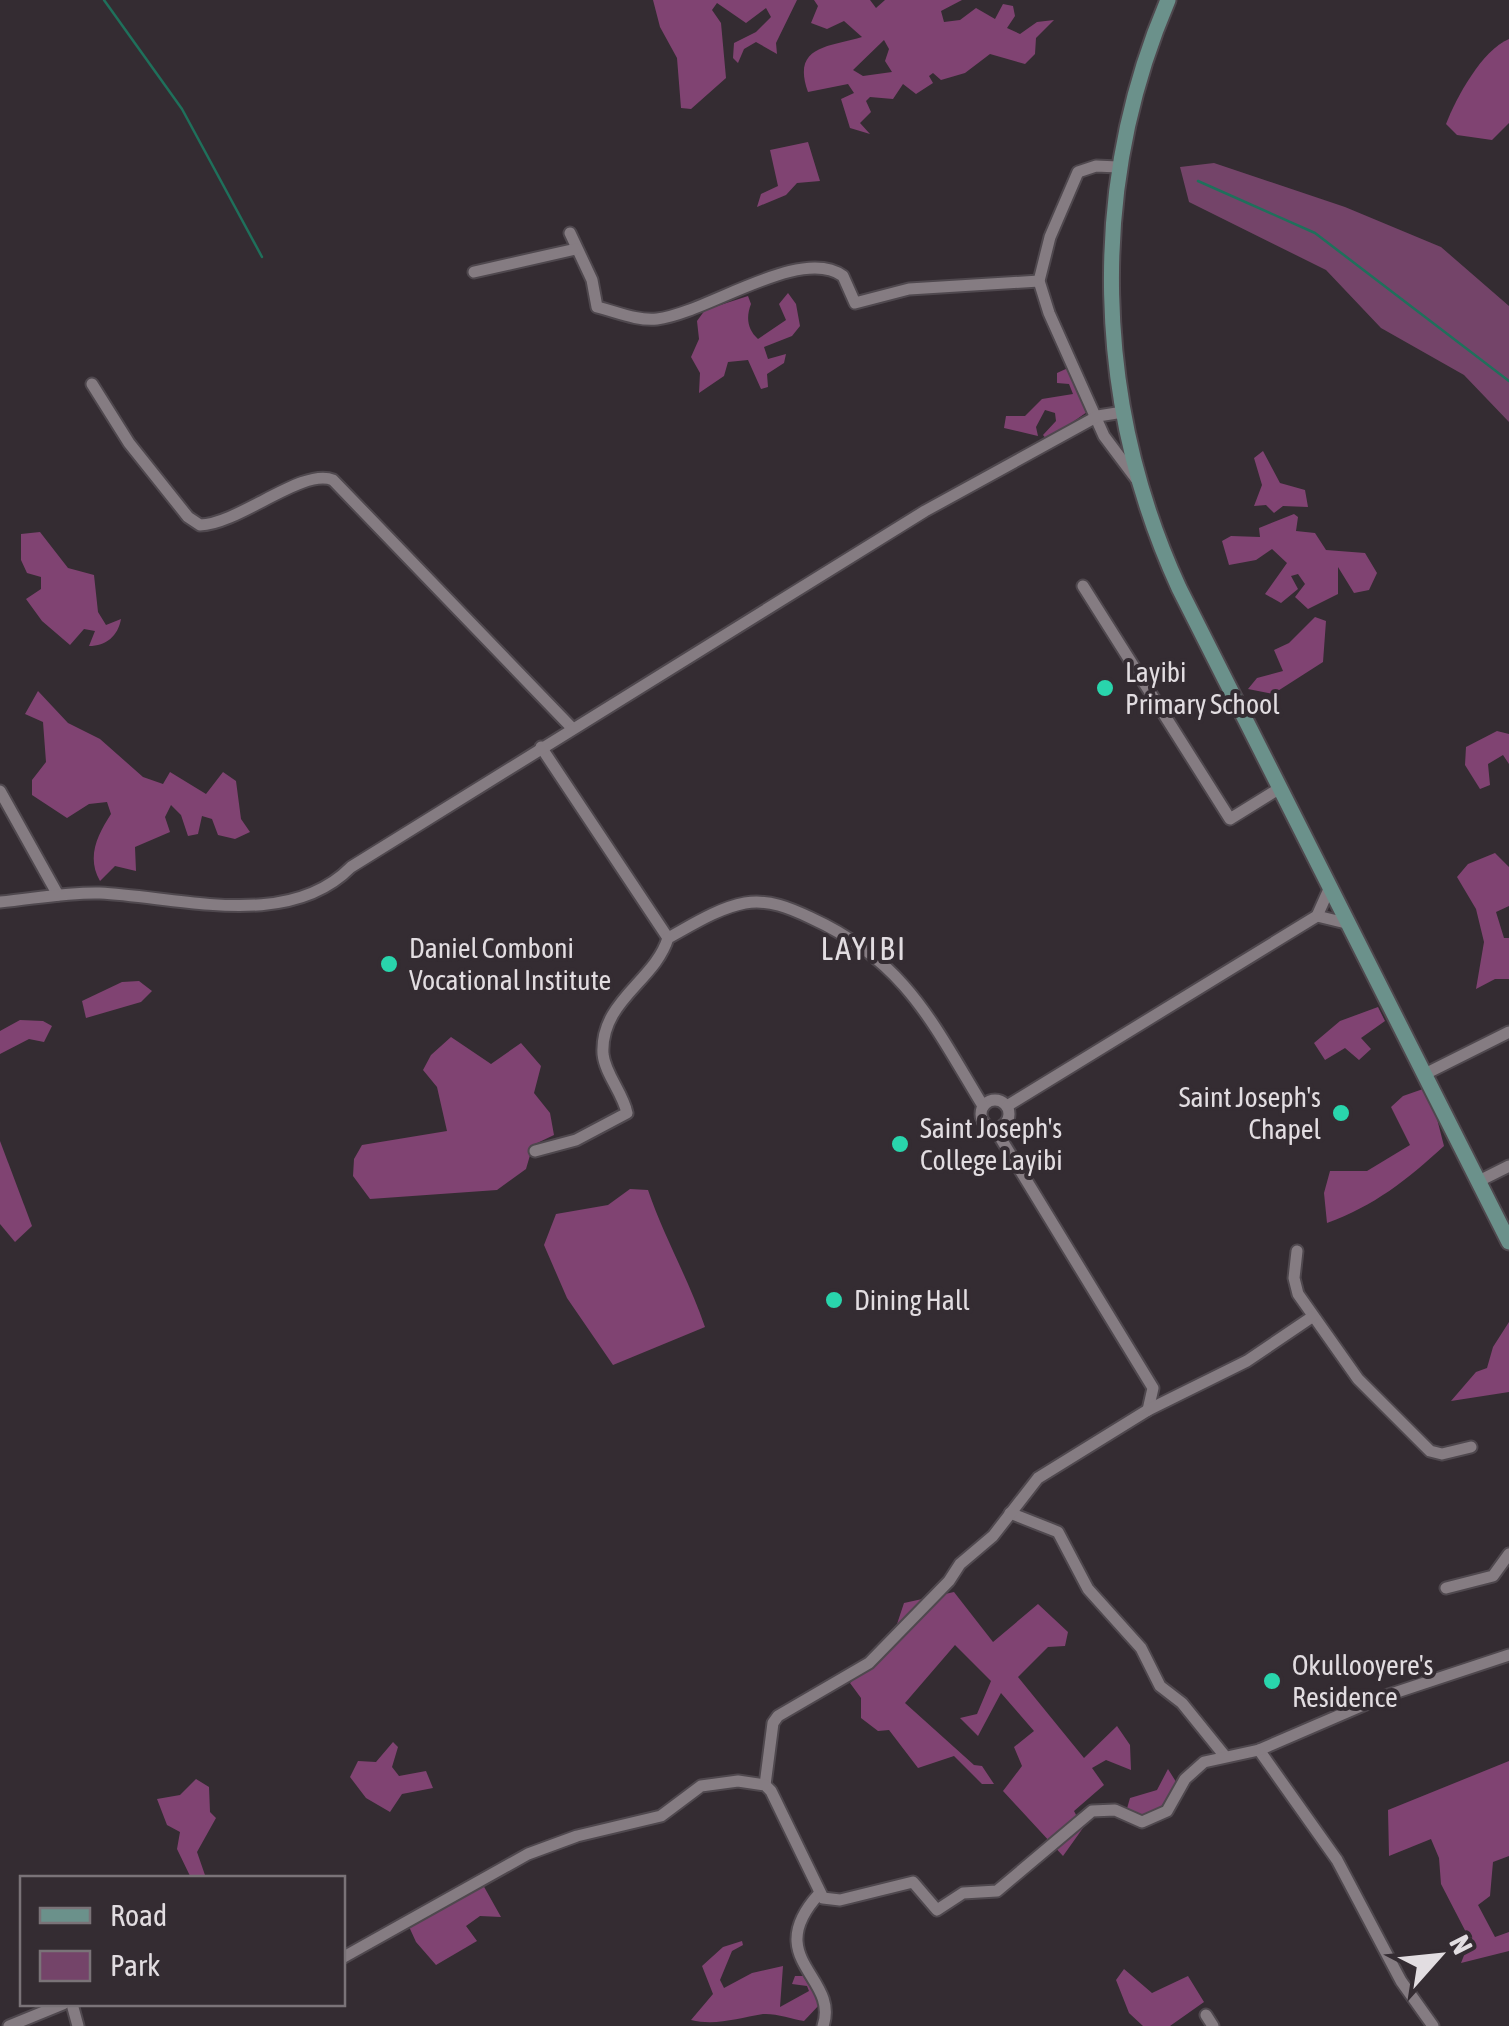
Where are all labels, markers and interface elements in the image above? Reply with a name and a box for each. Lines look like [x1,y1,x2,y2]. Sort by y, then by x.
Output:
place label: Layibi Primary School [1125,656,1280,720]
marker: Layibi Primary School [1094,677,1116,699]
district label: LAYIBI [820,930,908,967]
place label: Daniel Comboni Vocational Institute [409,932,611,996]
marker: Daniel Comboni Vocational Institute [378,953,400,975]
place label: Saint Joseph's Chapel [1179,1081,1322,1145]
marker: Saint Joseph's Chapel [1330,1102,1352,1124]
place label: Saint Joseph's College Layibi [920,1112,1063,1176]
marker: Saint Joseph's College Layibi [889,1133,911,1155]
place label: Dining Hall [854,1284,970,1316]
marker: Dining Hall [823,1289,845,1311]
place label: Okullooyere's Residence [1292,1649,1433,1713]
marker: Okullooyere's Residence [1261,1670,1283,1692]
legend [20,1876,345,2006]
text: Road [110,1898,167,1932]
north arrow [1389,1906,1489,2006]
text: N [1443,1930,1479,1959]
text: Park [110,1948,160,1982]

